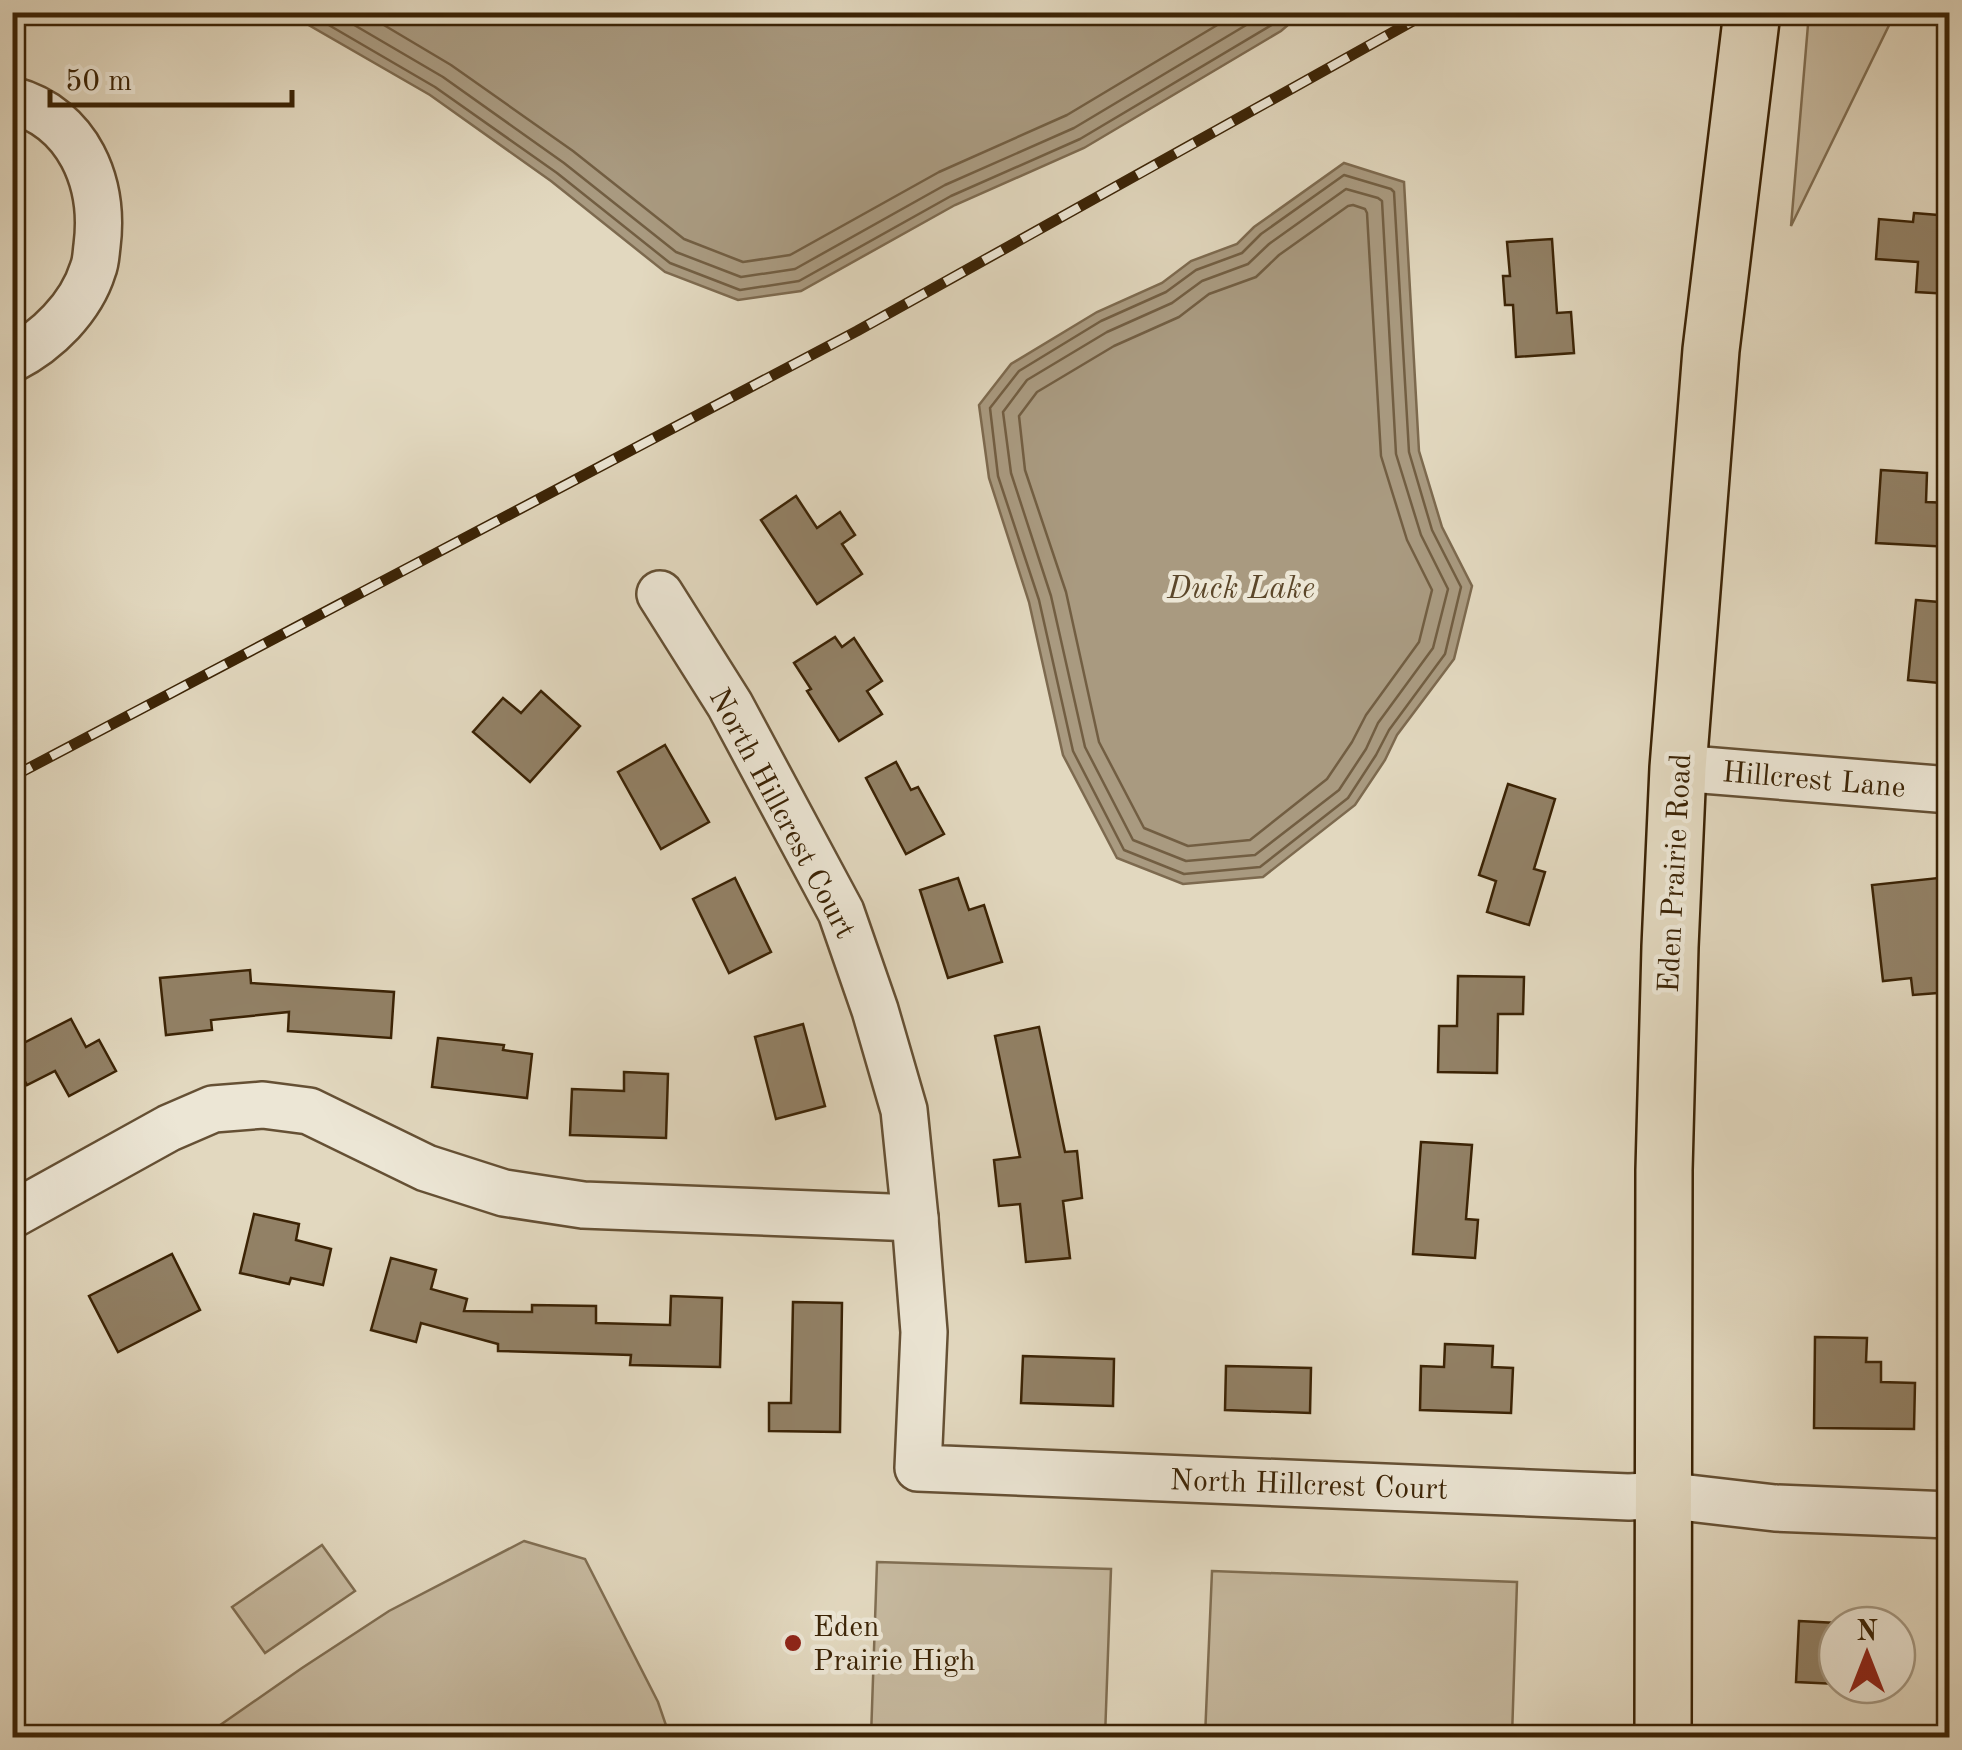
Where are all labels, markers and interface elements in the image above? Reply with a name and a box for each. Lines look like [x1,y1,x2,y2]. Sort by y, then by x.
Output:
scale bar [50,45,292,107]
text: 50 m [65,67,132,97]
water label: Duck Lake [1166,574,1315,606]
street label: North Hillcrest Court [703,684,860,944]
street label: Eden Prairie Road [1655,753,1697,994]
street label: Hillcrest Lane [1721,758,1907,804]
street label: North Hillcrest Court [1169,1466,1449,1506]
north arrow [1817,1605,1917,1705]
place label: Eden Prairie High [813,1613,975,1677]
text: N [1856,1619,1878,1647]
marker: Eden Prairie High [782,1632,804,1654]

